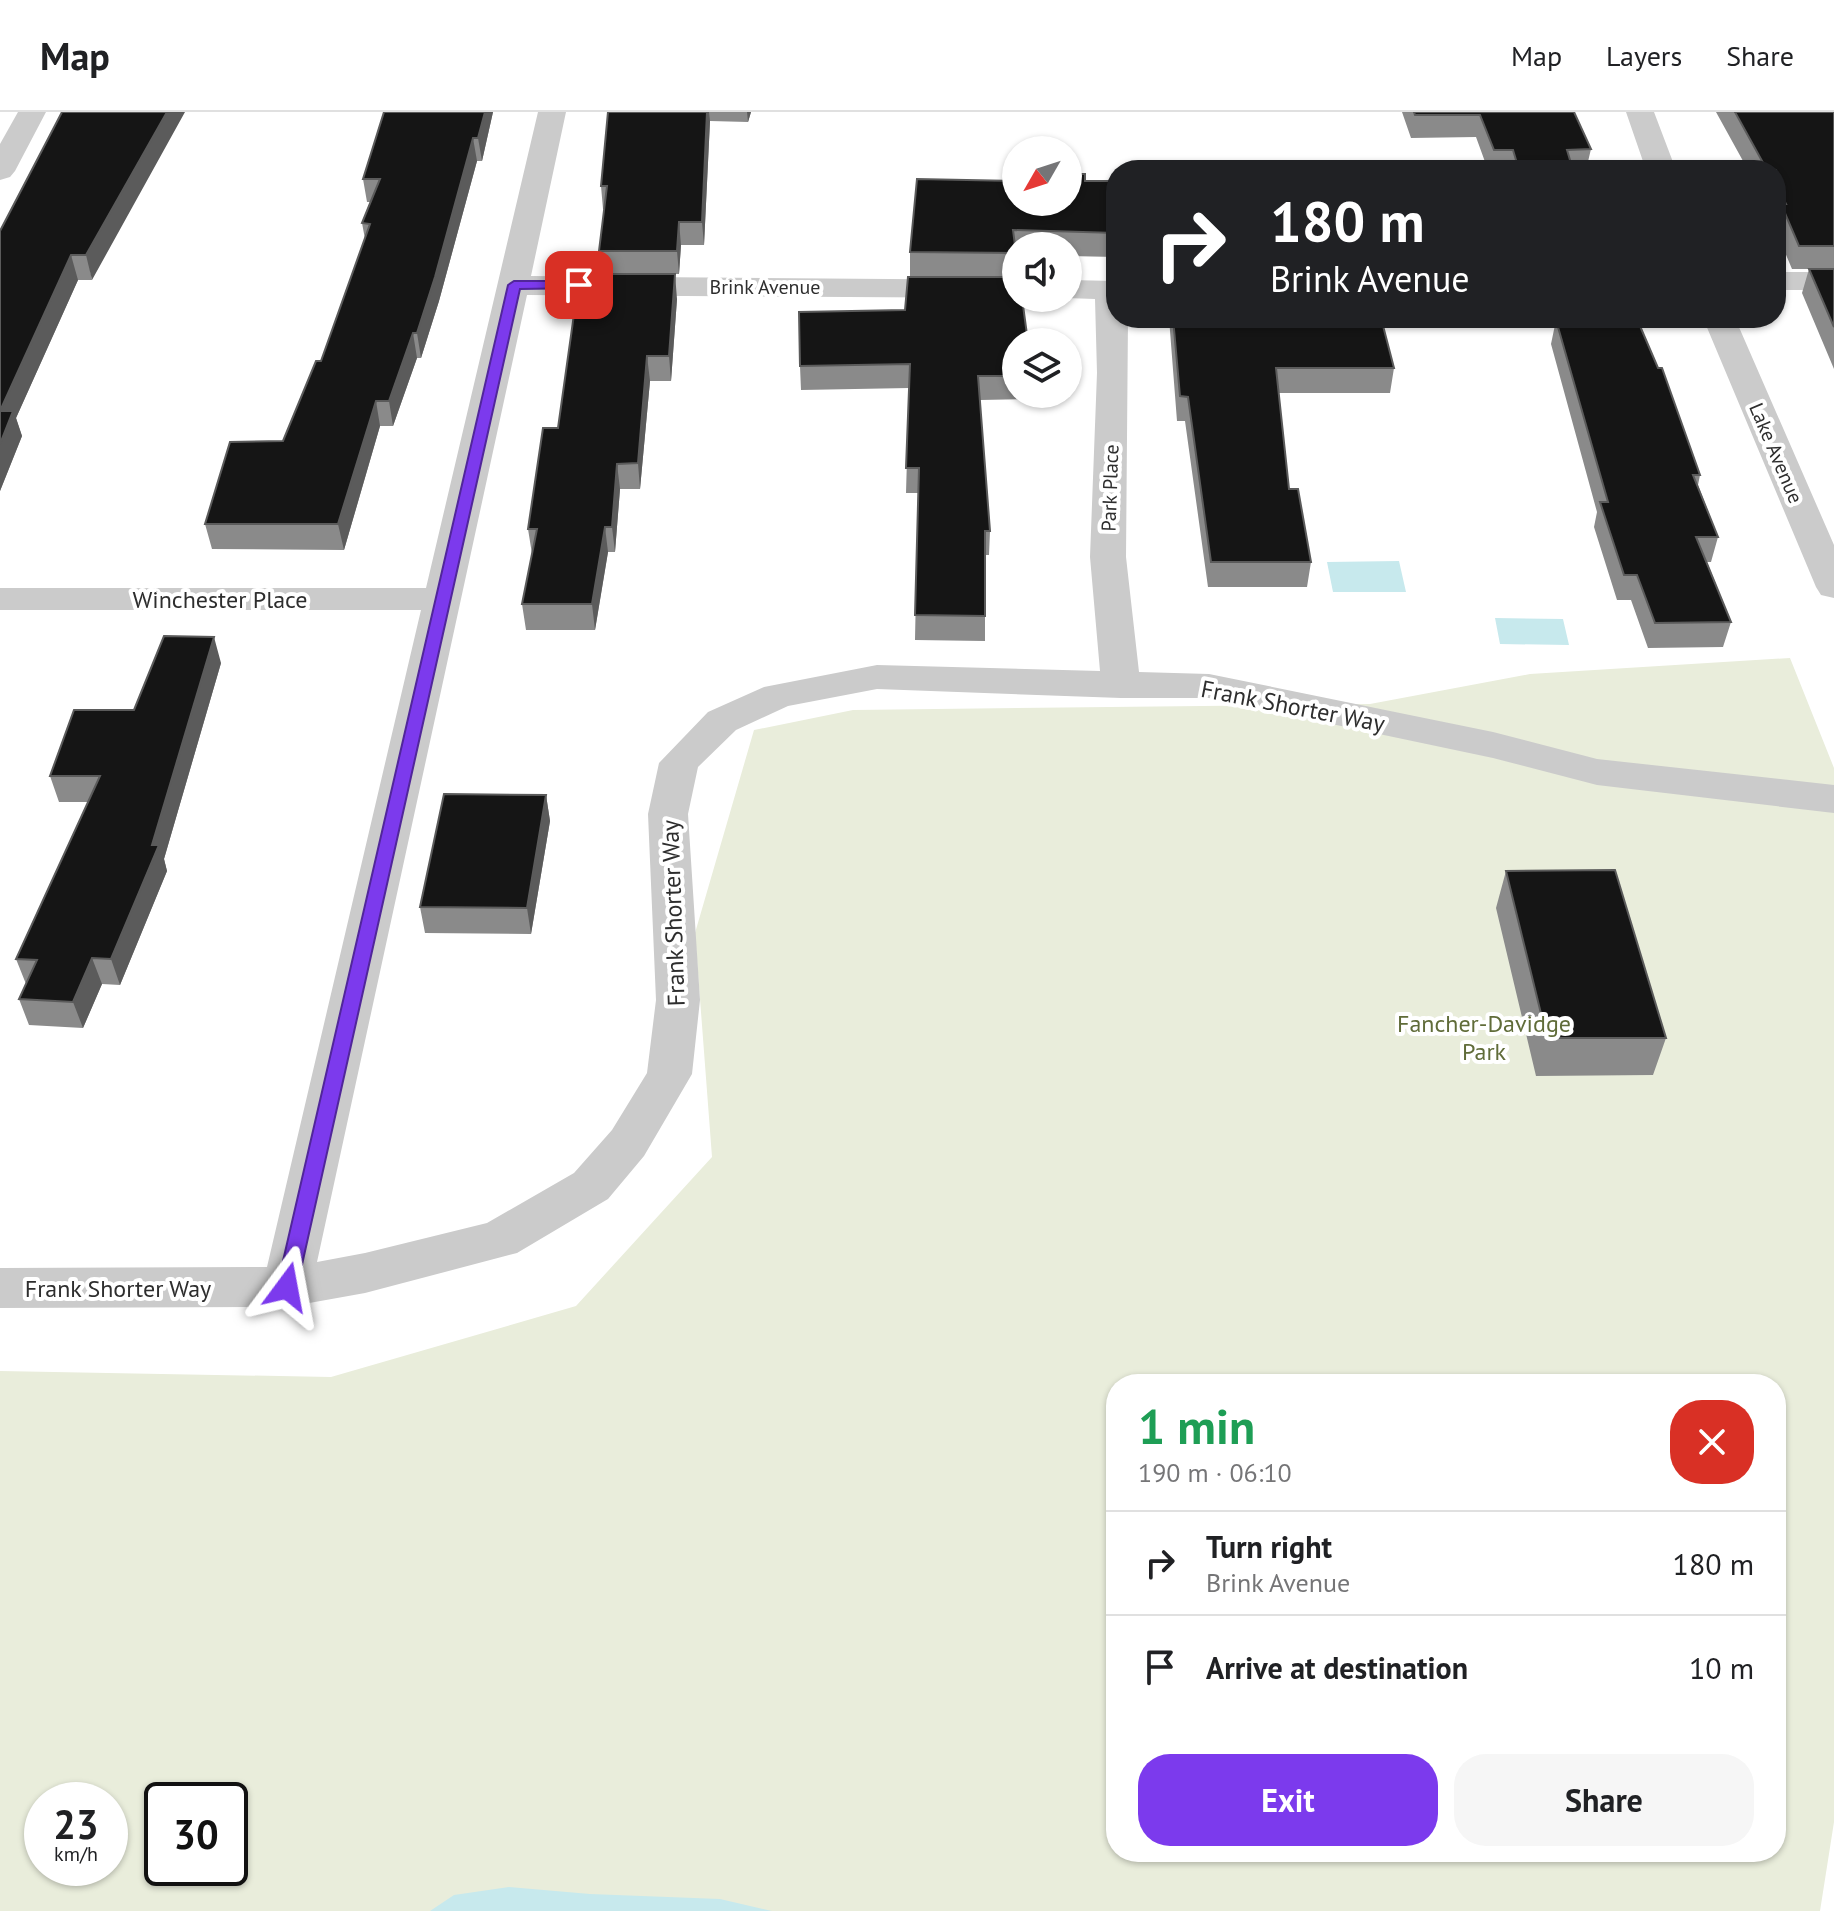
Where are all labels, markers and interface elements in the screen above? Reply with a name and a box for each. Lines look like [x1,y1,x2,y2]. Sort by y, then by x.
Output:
text: Map [40,31,110,80]
text: Map [1511,37,1562,74]
text: Layers [1606,37,1682,74]
text: Share [1726,37,1794,74]
north arrow [1002,136,1082,216]
map controls [1002,136,1082,408]
text: 180 m [1270,185,1425,257]
icon: right [1138,192,1242,296]
button: sound [1002,232,1082,312]
pin [545,251,613,319]
text: Brink Avenue [1270,255,1470,302]
icon: arrive [557,263,601,307]
street label: Brink Avenue [710,274,820,300]
button: layers [1002,328,1082,408]
street label: Lake Avenue [1743,399,1809,507]
street label: Park Place [1095,444,1125,532]
street label: Winchester Place [132,584,308,615]
street label: Frank Shorter Way [1198,673,1388,739]
street label: Frank Shorter Way [654,819,692,1007]
park label: Fancher-Davidge Park [1397,1008,1571,1067]
position arrow [245,1245,329,1329]
street label: Frank Shorter Way [25,1273,211,1304]
text: 1 min [1138,1395,1255,1457]
button: close [1670,1400,1754,1484]
text: 190 m · 06:10 [1138,1456,1292,1489]
text: Turn right [1206,1527,1332,1566]
icon: right [1138,1541,1182,1585]
text: 180 m [1673,1544,1754,1583]
text: Brink Avenue [1206,1566,1350,1599]
icon: arrive [1138,1645,1182,1689]
text: Arrive at destination [1206,1648,1468,1687]
text: 10 m [1689,1648,1754,1687]
button: Exit [1138,1754,1438,1846]
button: Share [1454,1754,1754,1846]
speed limit sign: 30 [144,1782,248,1886]
text: 23 [53,1798,99,1850]
text: km/h [54,1841,98,1867]

